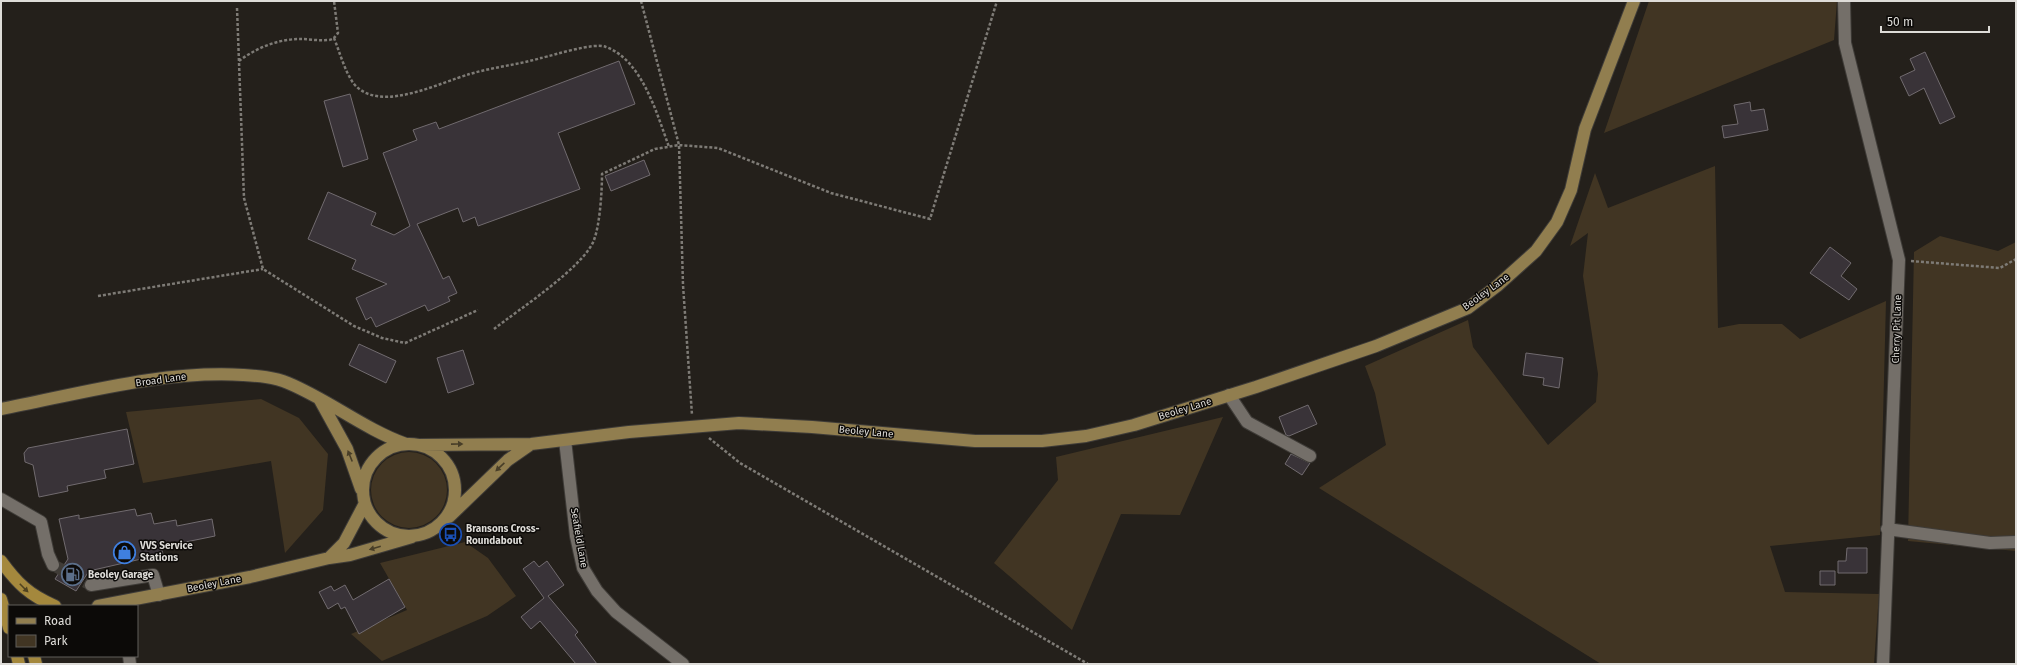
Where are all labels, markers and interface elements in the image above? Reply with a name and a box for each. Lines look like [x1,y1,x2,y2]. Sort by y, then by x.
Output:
scale bar [1881,8,1989,34]
text: 50 m [1887,15,1913,29]
street label: Beoley Lane [1460,271,1512,313]
street label: Cherry Pit Lane [1890,294,1904,364]
street label: Broad Lane [135,371,187,389]
street label: Beoley Lane [1157,395,1213,423]
street label: Beoley Lane [838,424,894,440]
one-way arrow [451,441,464,447]
one-way arrow [346,449,352,461]
one-way arrow [495,462,505,472]
street label: Seafield Lane [568,507,590,569]
bus stop icon: Bransons Cross- Roundabout [438,522,464,548]
place label: Bransons Cross- Roundabout [466,523,539,547]
shop icon: VVS Service Stations [111,539,137,565]
place label: VVS Service Stations [139,540,193,564]
one-way arrow [369,545,381,551]
fuel station icon: Beoley Garage [59,562,85,588]
place label: Beoley Garage [88,569,154,581]
street label: Beoley Lane [186,573,242,595]
one-way arrow [19,583,29,593]
legend [8,605,138,657]
text: Road [44,614,72,628]
text: Park [44,634,68,648]

